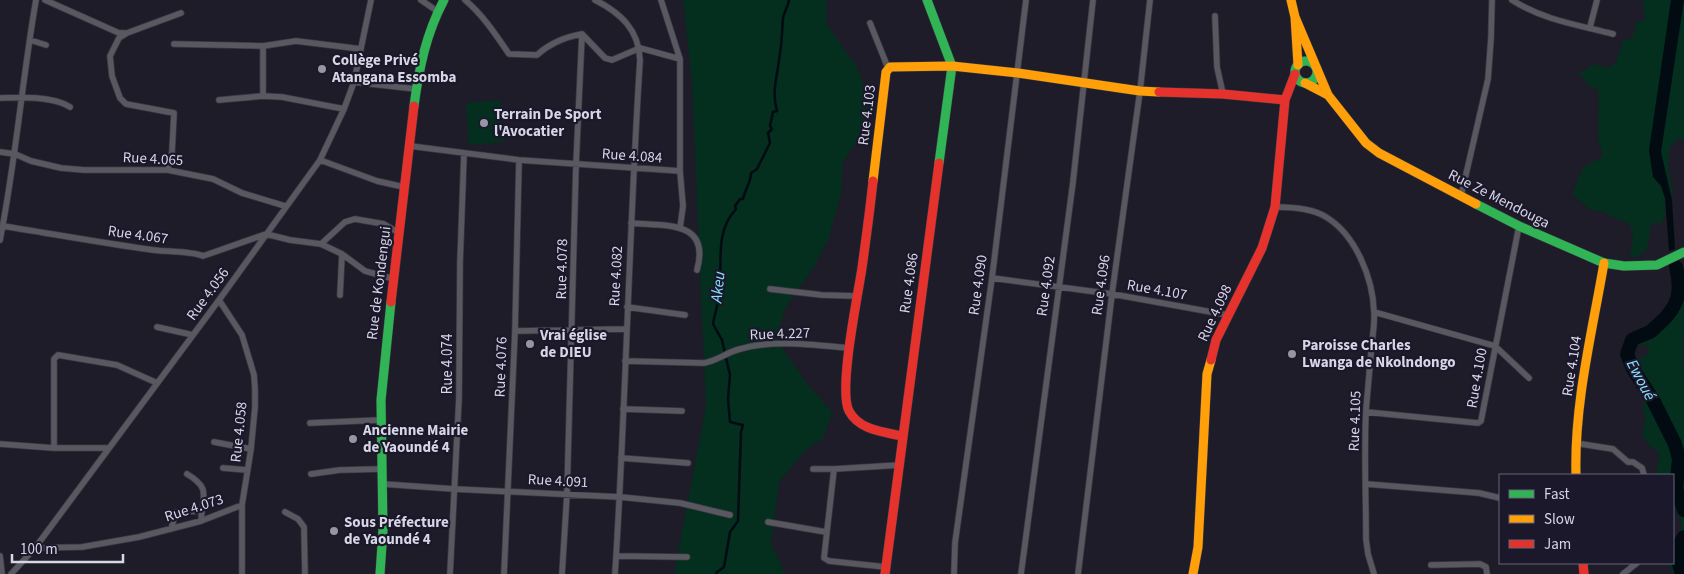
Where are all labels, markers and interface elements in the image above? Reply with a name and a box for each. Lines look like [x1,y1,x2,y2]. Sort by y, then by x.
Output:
place label: Collège Privé Atangana Essomba [331,50,456,88]
marker: Collège Privé Atangana Essomba [316,63,328,75]
street label: Rue 4.103 [853,84,881,146]
place label: Terrain De Sport l'Avocatier [494,104,602,142]
marker: Terrain De Sport l'Avocatier [478,117,490,129]
street label: Rue 4.084 [601,143,664,169]
street label: Rue 4.065 [122,147,184,171]
street label: Rue Ze Mendouga [1445,164,1553,234]
street label: Rue 4.067 [106,220,170,250]
street label: Rue de Kondengui [362,225,396,341]
street label: Rue 4.078 [551,238,573,300]
street label: Rue 4.082 [604,245,628,307]
street label: Rue 4.086 [894,251,924,315]
street label: Rue 4.090 [963,253,993,317]
street label: Rue 4.096 [1086,253,1116,317]
street label: Rue 4.092 [1031,254,1061,318]
street label: Rue 4.056 [182,263,234,325]
water label: Akeu [705,270,731,305]
street label: Rue 4.107 [1125,274,1189,306]
street label: Rue 4.098 [1193,281,1237,345]
street label: Rue 4.227 [749,322,811,346]
place label: Vrai église de DIEU [539,325,607,363]
street label: Rue 4.074 [437,333,458,394]
street label: Rue 4.104 [1557,334,1587,398]
place label: Paroisse Charles Lwanga de Nkolndongo [1302,335,1456,373]
street label: Rue 4.076 [489,336,513,398]
marker: Vrai église de DIEU [524,338,536,350]
street label: Rue 4.100 [1461,346,1493,410]
marker: Paroisse Charles Lwanga de Nkolndongo [1286,348,1298,360]
water label: Ewoué [1621,356,1661,405]
street label: Rue 4.105 [1343,390,1367,452]
street label: Rue 4.058 [225,401,253,463]
place label: Ancienne Mairie de Yaoundé 4 [362,420,469,458]
marker: Ancienne Mairie de Yaoundé 4 [347,433,359,445]
street label: Rue 4.091 [527,469,589,493]
legend [1499,474,1674,564]
text: Fast [1544,484,1570,505]
street label: Rue 4.073 [162,489,226,527]
text: Slow [1544,509,1575,530]
place label: Sous Préfecture de Yaoundé 4 [344,512,449,550]
marker: Sous Préfecture de Yaoundé 4 [328,525,340,537]
scale bar [12,532,124,564]
text: Jam [1544,534,1571,555]
text: 100 m [20,539,58,560]

